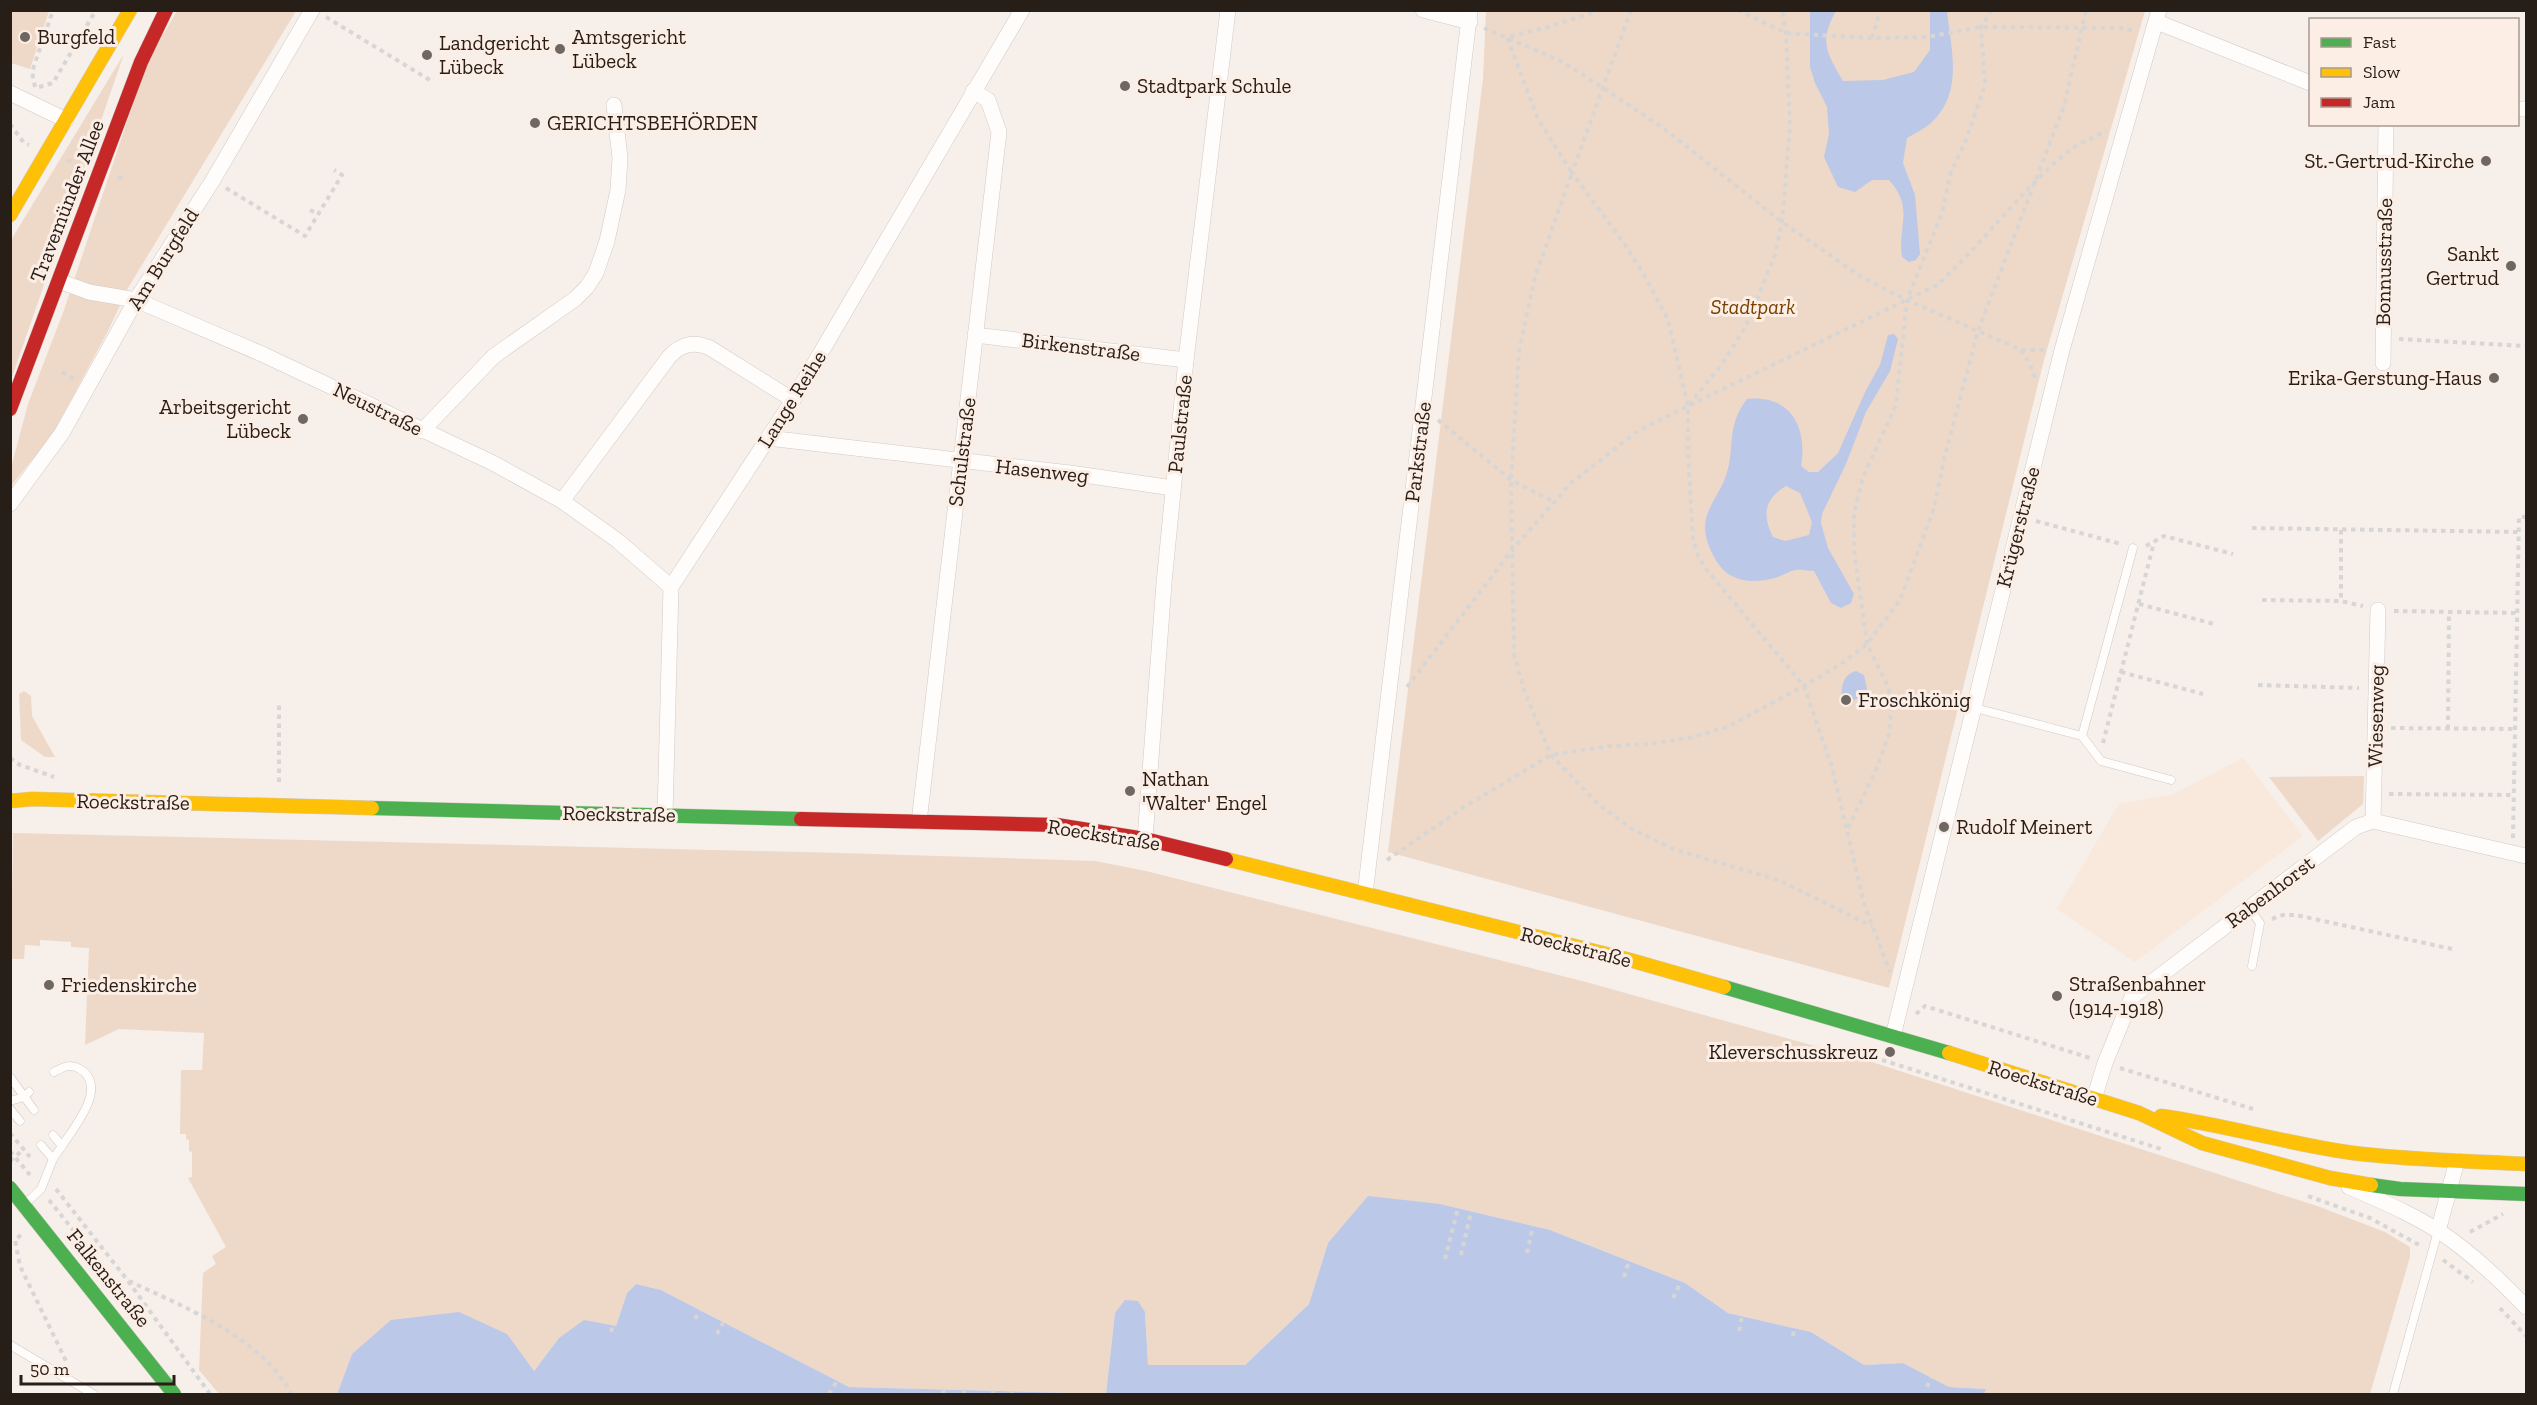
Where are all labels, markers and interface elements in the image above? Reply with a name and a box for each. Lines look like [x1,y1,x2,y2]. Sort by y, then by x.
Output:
legend [2309,18,2519,126]
place label: Burgfeld [37,24,116,49]
place label: Amtsgericht Lübeck [572,24,686,73]
marker: Burgfeld [18,30,32,44]
place label: Landgericht Lübeck [439,30,550,79]
text: Fast [2363,31,2396,53]
marker: Amtsgericht Lübeck [553,42,567,56]
marker: Landgericht Lübeck [420,48,434,62]
text: Slow [2363,61,2400,83]
place label: Stadtpark Schule [1137,73,1292,98]
marker: Stadtpark Schule [1118,79,1132,93]
text: Jam [2363,91,2395,113]
place label: GERICHTSBEHÖRDEN [547,110,758,135]
street label: Travemünder Allee [24,116,109,286]
marker: GERICHTSBEHÖRDEN [528,116,542,130]
place label: St.-Gertrud-Kirche [2304,148,2474,173]
marker: St.-Gertrud-Kirche [2479,154,2493,168]
street label: Bonnusstraße [2370,198,2397,326]
street label: Am Burgfeld [122,203,204,314]
place label: Sankt Gertrud [2426,241,2499,290]
marker: Sankt Gertrud [2504,259,2518,273]
park label: Stadtpark [1711,294,1795,319]
street label: Birkenstraße [1020,327,1142,366]
street label: Lange Reihe [752,345,831,452]
place label: Erika-Gerstung-Haus [2288,365,2482,390]
marker: Erika-Gerstung-Haus [2487,371,2501,385]
street label: Paulstraße [1162,373,1197,474]
street label: Neustraße [330,376,427,441]
place label: Arbeitsgericht Lübeck [159,394,291,443]
street label: Schulstraße [942,396,981,508]
street label: Parkstraße [1399,400,1436,504]
marker: Arbeitsgericht Lübeck [296,412,310,426]
street label: Hasenweg [994,453,1090,488]
street label: Krügerstraße [1990,464,2045,590]
street label: Wiesenweg [2362,664,2389,768]
place label: Froschkönig [1858,687,1971,712]
marker: Froschkönig [1839,693,1853,707]
place label: Nathan 'Walter' Engel [1142,766,1267,815]
marker: Nathan 'Walter' Engel [1123,784,1137,798]
street label: Roeckstraße [76,788,190,815]
street label: Roeckstraße [562,800,676,827]
street label: Roeckstraße [1046,813,1162,856]
place label: Rudolf Meinert [1956,814,2093,839]
marker: Rudolf Meinert [1937,820,1951,834]
street label: Rabenhorst [2220,850,2319,933]
street label: Roeckstraße [1518,921,1634,972]
place label: Straßenbahner (1914-1918) [2069,971,2206,1020]
place label: Friedenskirche [61,972,197,997]
marker: Friedenskirche [42,978,56,992]
marker: Straßenbahner (1914-1918) [2050,989,2064,1003]
place label: Kleverschusskreuz [1708,1039,1878,1064]
marker: Kleverschusskreuz [1883,1045,1897,1059]
street label: Roeckstraße [1985,1054,2101,1111]
street label: Falkenstraße [62,1224,157,1332]
scale bar [21,1348,174,1386]
text: 50 m [30,1358,70,1380]

